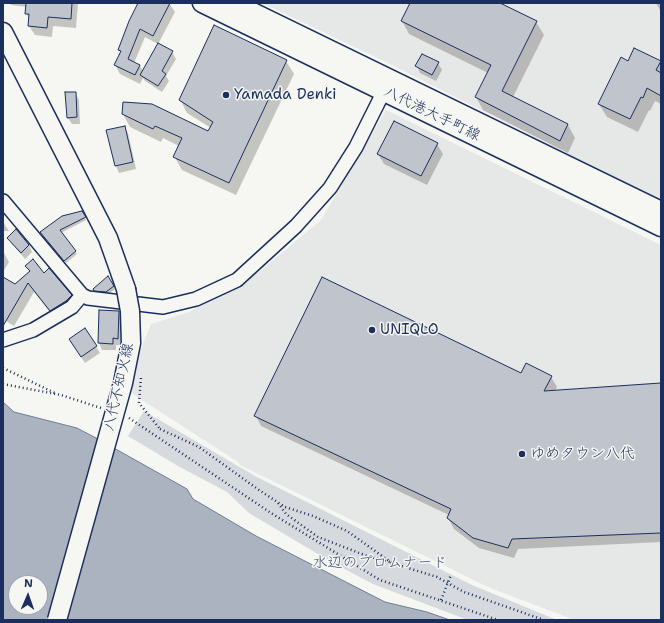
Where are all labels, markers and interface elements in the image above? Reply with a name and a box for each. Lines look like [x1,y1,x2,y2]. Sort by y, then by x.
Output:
street label: 八代港大手町線 [381,83,483,145]
place label: Yamada Denki [234,86,336,104]
marker: Yamada Denki [221,90,231,100]
place label: UNIQLO [380,321,439,339]
marker: UNIQLO [367,325,377,335]
street label: 八代不知火線 [100,341,138,433]
place label: ゆめタウン八代 [530,445,635,463]
marker: ゆめタウン八代 [517,449,527,459]
park label: 水辺のプロムナード [313,554,447,572]
north arrow [8,575,48,615]
text: N [24,576,33,591]

